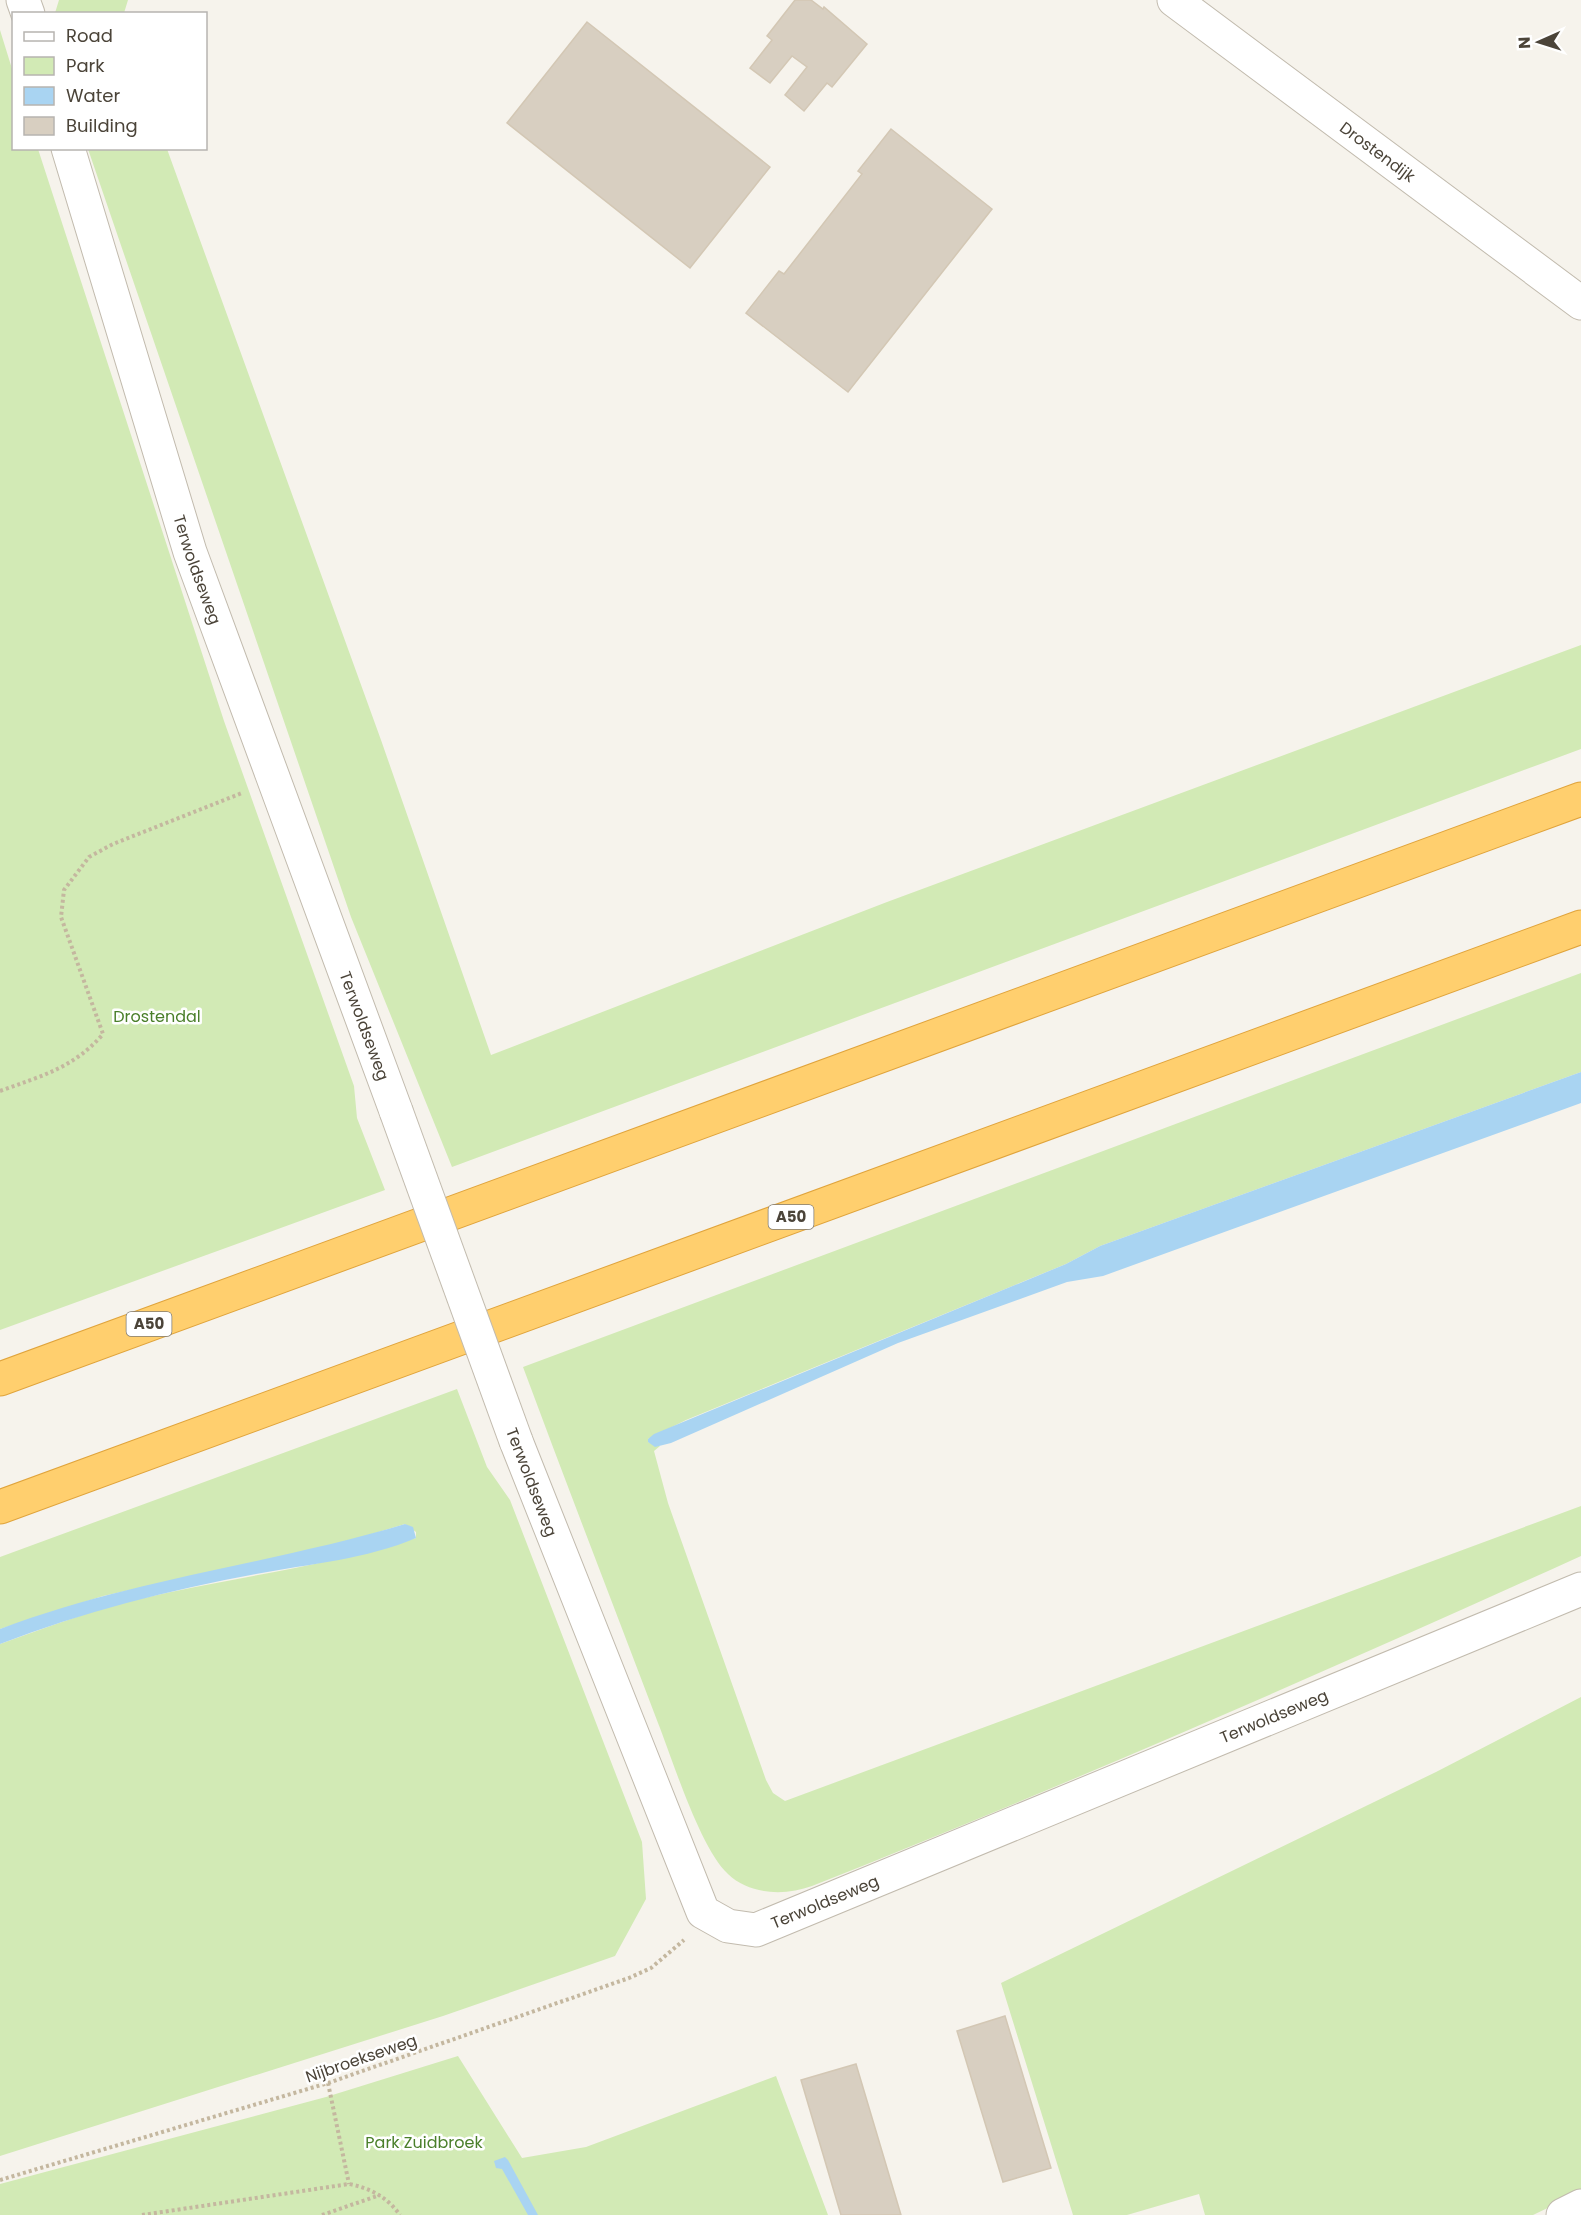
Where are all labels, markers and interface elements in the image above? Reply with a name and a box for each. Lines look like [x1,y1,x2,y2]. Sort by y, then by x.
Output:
legend [12,12,207,150]
north arrow [1509,12,1569,72]
text: Road [66,23,113,48]
text: N [1513,36,1536,49]
text: Park [66,53,105,78]
text: Water [66,83,120,108]
text: Building [66,113,138,138]
street label: Drostendijk [1335,116,1421,188]
street label: Terwoldseweg [167,512,227,628]
street label: Terwoldseweg [333,968,395,1084]
park label: Drostendal [113,1005,201,1028]
road number: A50 [768,1205,814,1229]
road number: A50 [126,1312,172,1336]
street label: Terwoldseweg [500,1424,563,1540]
street label: Terwoldseweg [1217,1684,1331,1749]
street label: Terwoldseweg [767,1870,882,1935]
street label: Nijbroekseweg [302,2029,420,2088]
park label: Park Zuidbroek [365,2131,483,2154]

